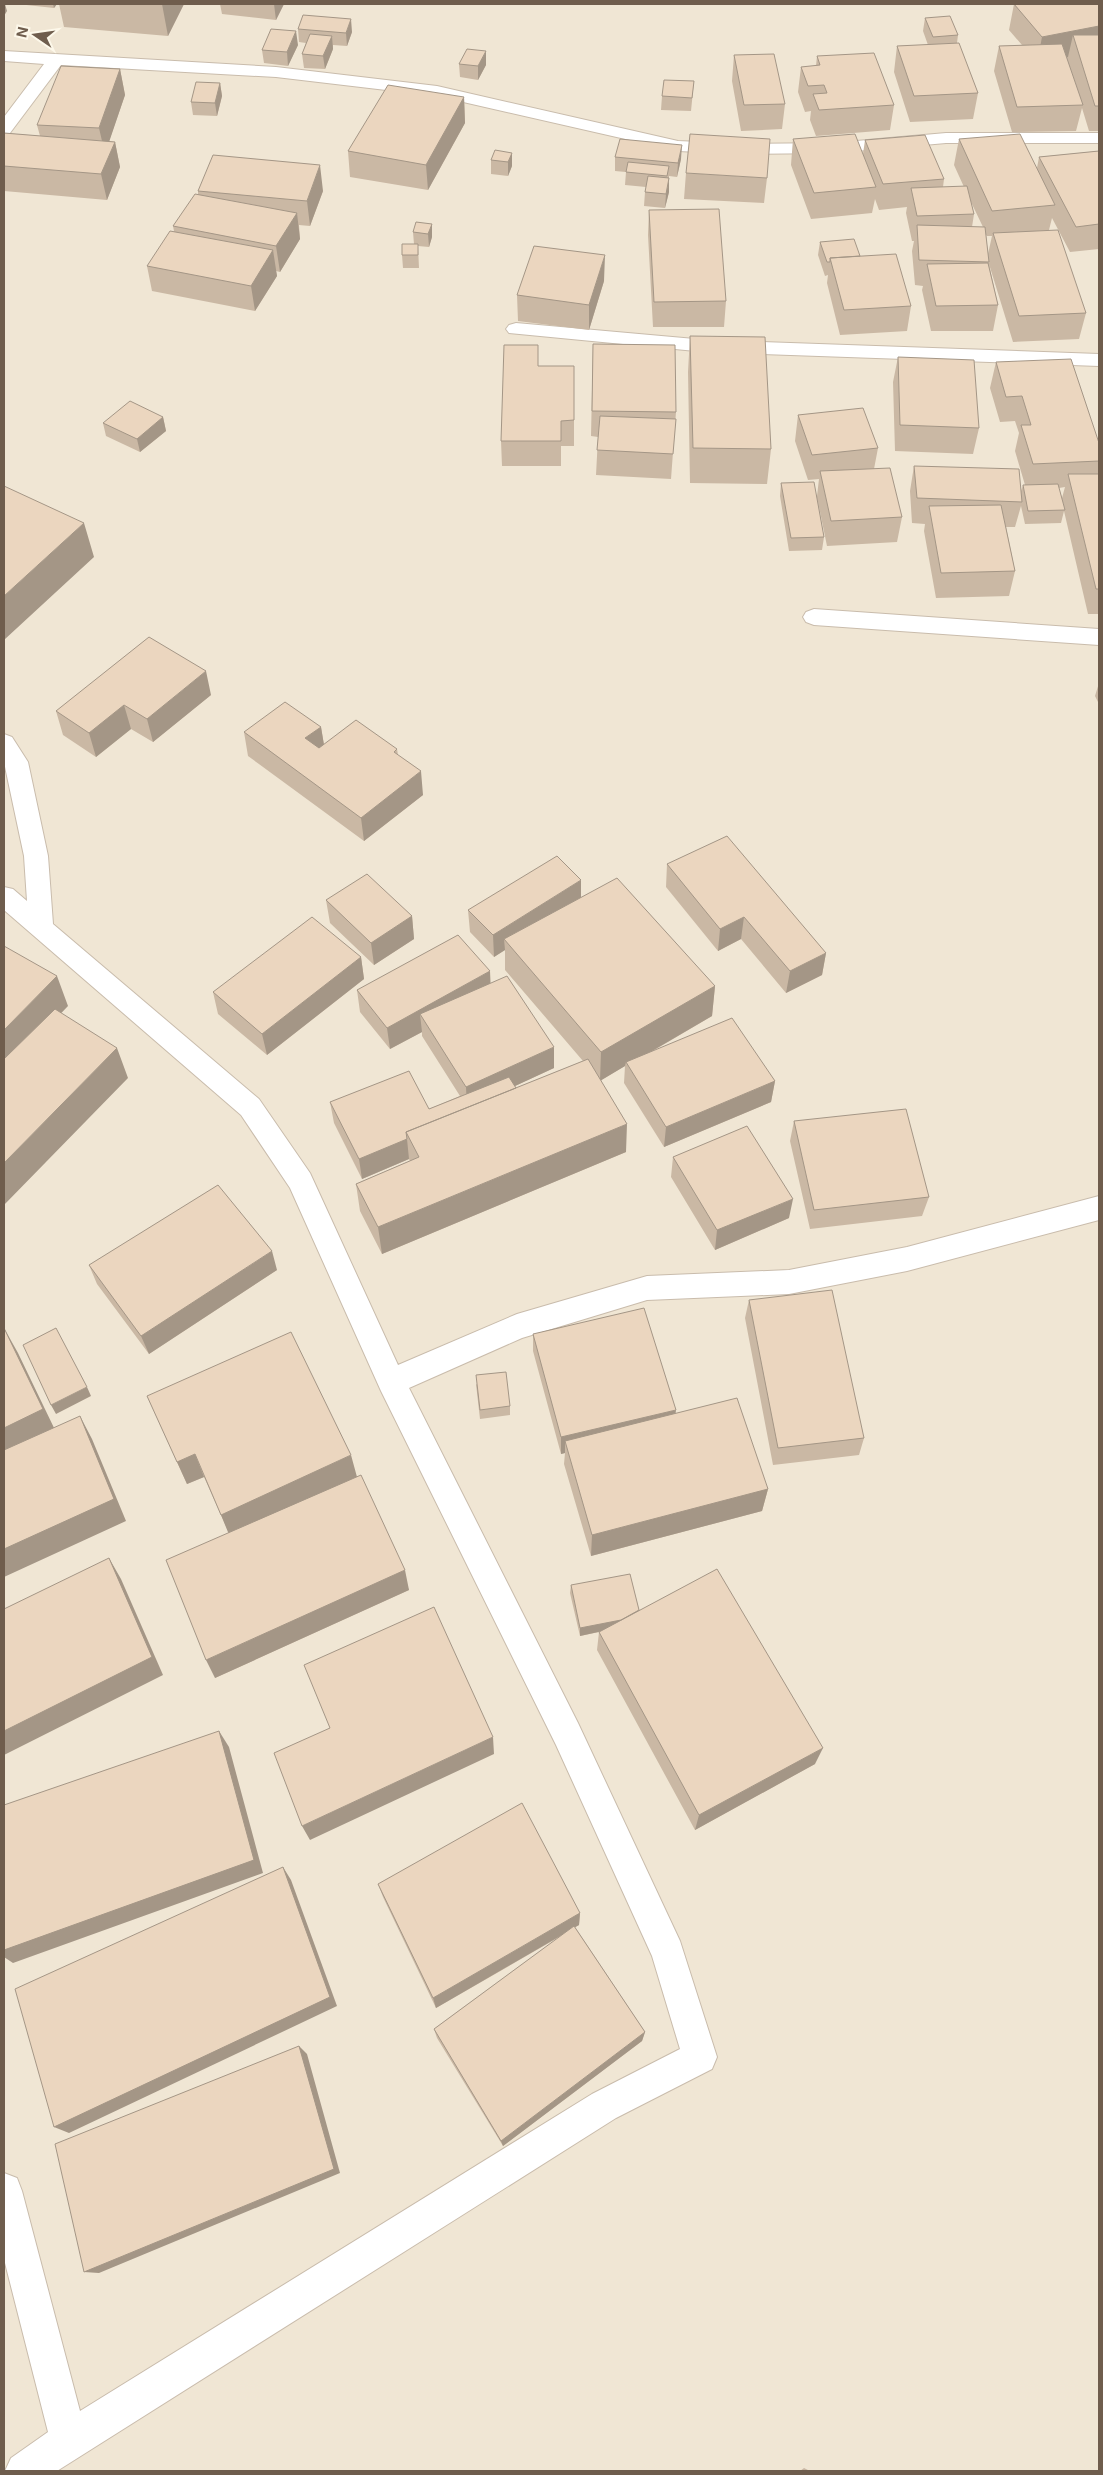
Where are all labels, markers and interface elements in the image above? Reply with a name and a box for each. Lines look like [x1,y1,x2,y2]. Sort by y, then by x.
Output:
north arrow [10,10,60,60]
text: N [12,25,31,39]

